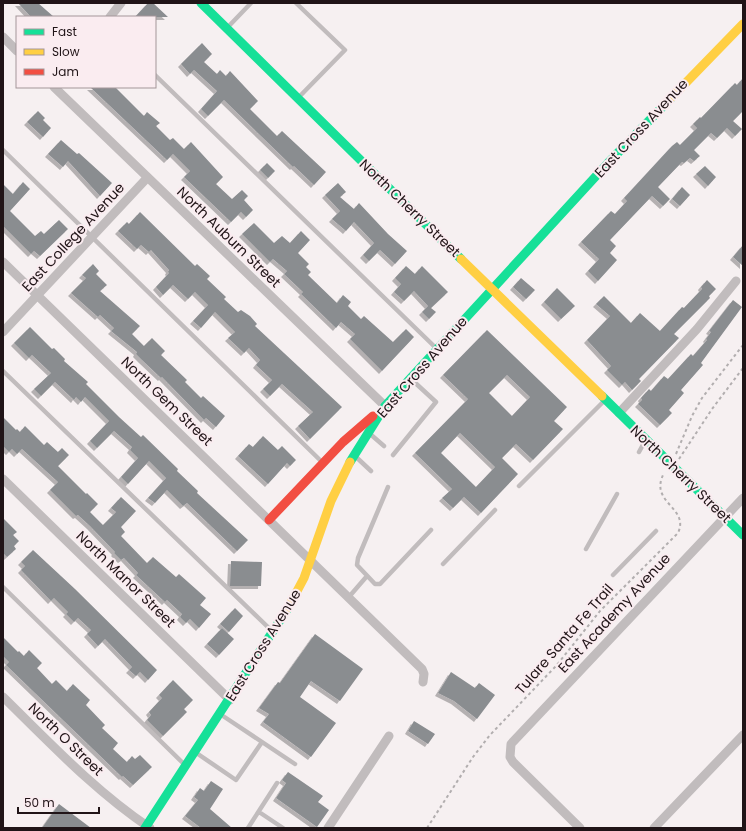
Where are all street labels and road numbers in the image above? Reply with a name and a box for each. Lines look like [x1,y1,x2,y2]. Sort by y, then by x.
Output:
street label: East Cross Avenue [590,74,692,182]
street label: North Cherry Street [355,154,465,262]
street label: East College Avenue [17,178,129,296]
street label: North Auburn Street [173,182,285,292]
street label: East Cross Avenue [372,312,472,422]
street label: North Gem Street [117,352,217,450]
street label: North Cherry Street [626,420,736,528]
street label: North Manor Street [72,526,180,632]
street label: East Academy Avenue [553,549,675,677]
street label: Tulare Santa Fe Trail [510,579,618,699]
street label: East Cross Avenue [220,585,306,705]
street label: North O Street [24,698,108,780]

